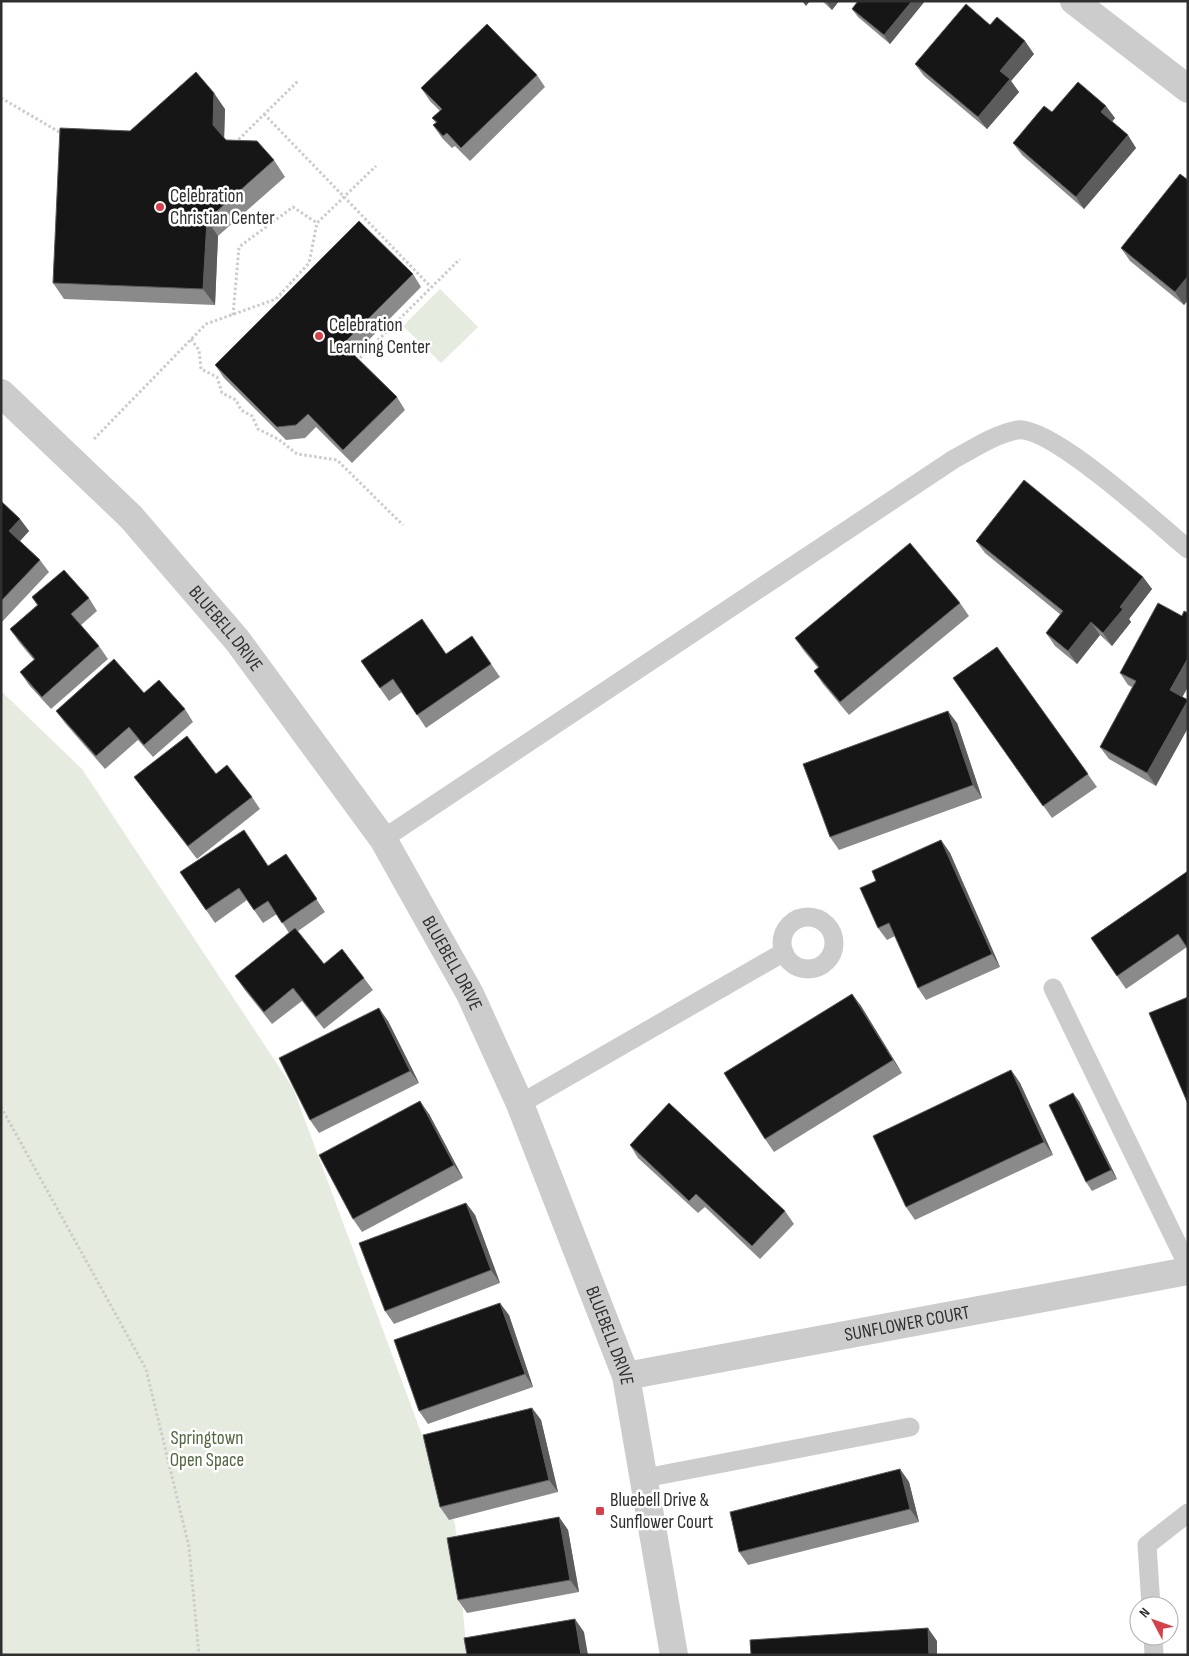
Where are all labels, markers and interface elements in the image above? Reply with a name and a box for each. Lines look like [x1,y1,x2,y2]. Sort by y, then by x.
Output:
place label: Celebration Christian Center [170,185,275,230]
marker: Celebration Christian Center [154,201,166,213]
place label: Celebration Learning Center [329,314,431,359]
marker: Celebration Learning Center [313,330,325,342]
street label: BLUEBELL DRIVE [184,581,268,676]
street label: BLUEBELL DRIVE [417,912,487,1014]
street label: BLUEBELL DRIVE [581,1283,639,1387]
street label: SUNFLOWER COURT [843,1300,972,1346]
park label: Springtown Open Space [170,1427,244,1472]
place label: Bluebell Drive & Sunflower Court [610,1489,714,1534]
marker: Bluebell Drive & Sunflower Court [594,1505,606,1517]
north arrow [1129,1596,1179,1646]
text: N [1136,1604,1153,1621]

